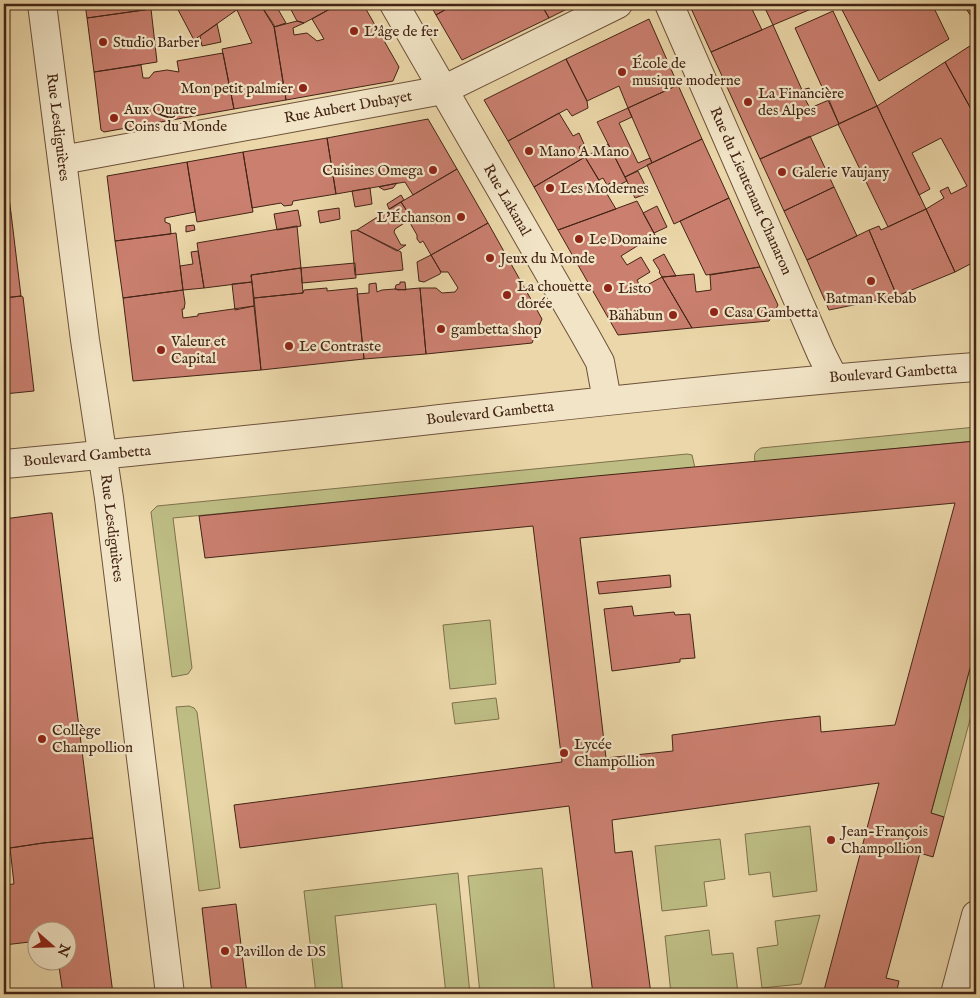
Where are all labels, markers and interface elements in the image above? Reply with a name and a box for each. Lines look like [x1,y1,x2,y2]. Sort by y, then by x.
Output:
place label: L'âge de fer [364,22,439,41]
marker: L'âge de fer [348,25,360,37]
place label: Studio Barber [113,33,200,52]
marker: Studio Barber [97,36,109,48]
place label: École de musique moderne [632,54,741,90]
marker: École de musique moderne [616,66,628,78]
street label: Rue Lesdiguières [42,72,74,182]
place label: Mon petit palmier [181,79,293,98]
marker: Mon petit palmier [297,82,309,94]
place label: La Financière des Alpes [758,84,844,120]
street label: Rue Aubert Dubayet [283,86,413,128]
marker: La Financière des Alpes [742,96,754,108]
place label: Aux Quatre Coins du Monde [123,100,227,136]
street label: Rue du Lieutenant Chanaron [705,104,797,278]
marker: Aux Quatre Coins du Monde [108,112,120,124]
place label: Mano A Mano [539,142,629,161]
marker: Mano A Mano [523,145,535,157]
place label: Cuisines Omega [322,161,424,180]
street label: Rue Lakanal [479,161,536,240]
place label: Galerie Vaujany [792,163,890,182]
marker: Cuisines Omega [427,164,439,176]
marker: Galerie Vaujany [776,166,788,178]
place label: Les Modernes [560,179,649,198]
marker: Les Modernes [544,182,556,194]
place label: L'Échanson [377,208,451,227]
marker: L'Échanson [455,211,467,223]
place label: Le Domaine [589,230,667,249]
marker: Le Domaine [573,233,585,245]
place label: Jeux du Monde [498,249,595,268]
marker: Jeux du Monde [484,252,496,264]
marker: Batman Kebab [865,275,877,287]
place label: La chouette dorée [517,277,592,313]
place label: Listo [618,279,651,298]
marker: Listo [602,282,614,294]
marker: La chouette dorée [501,289,513,301]
place label: Batman Kebab [825,289,917,308]
place label: Casa Gambetta [724,303,818,322]
place label: Bähäbun [608,306,663,325]
marker: Casa Gambetta [708,306,720,318]
marker: Bähäbun [667,309,679,321]
place label: gambetta shop [451,320,542,339]
marker: gambetta shop [435,323,447,335]
place label: Valeur et Capital [170,332,226,368]
place label: Le Contraste [299,337,381,356]
marker: Le Contraste [283,340,295,352]
marker: Valeur et Capital [155,344,167,356]
street label: Boulevard Gambetta [828,359,958,387]
street label: Boulevard Gambetta [425,397,555,429]
street label: Boulevard Gambetta [22,441,152,471]
street label: Rue Lesdiguières [96,473,128,583]
place label: Collège Champollion [52,721,133,757]
marker: Collège Champollion [36,733,48,745]
place label: Lycée Champollion [574,735,655,771]
marker: Lycée Champollion [558,747,570,759]
place label: Jean-François Champollion [839,822,928,858]
marker: Jean-François Champollion [825,834,837,846]
north arrow [28,920,78,970]
text: N [53,940,74,959]
place label: Pavillon de DS [235,942,326,961]
marker: Pavillon de DS [219,945,231,957]

